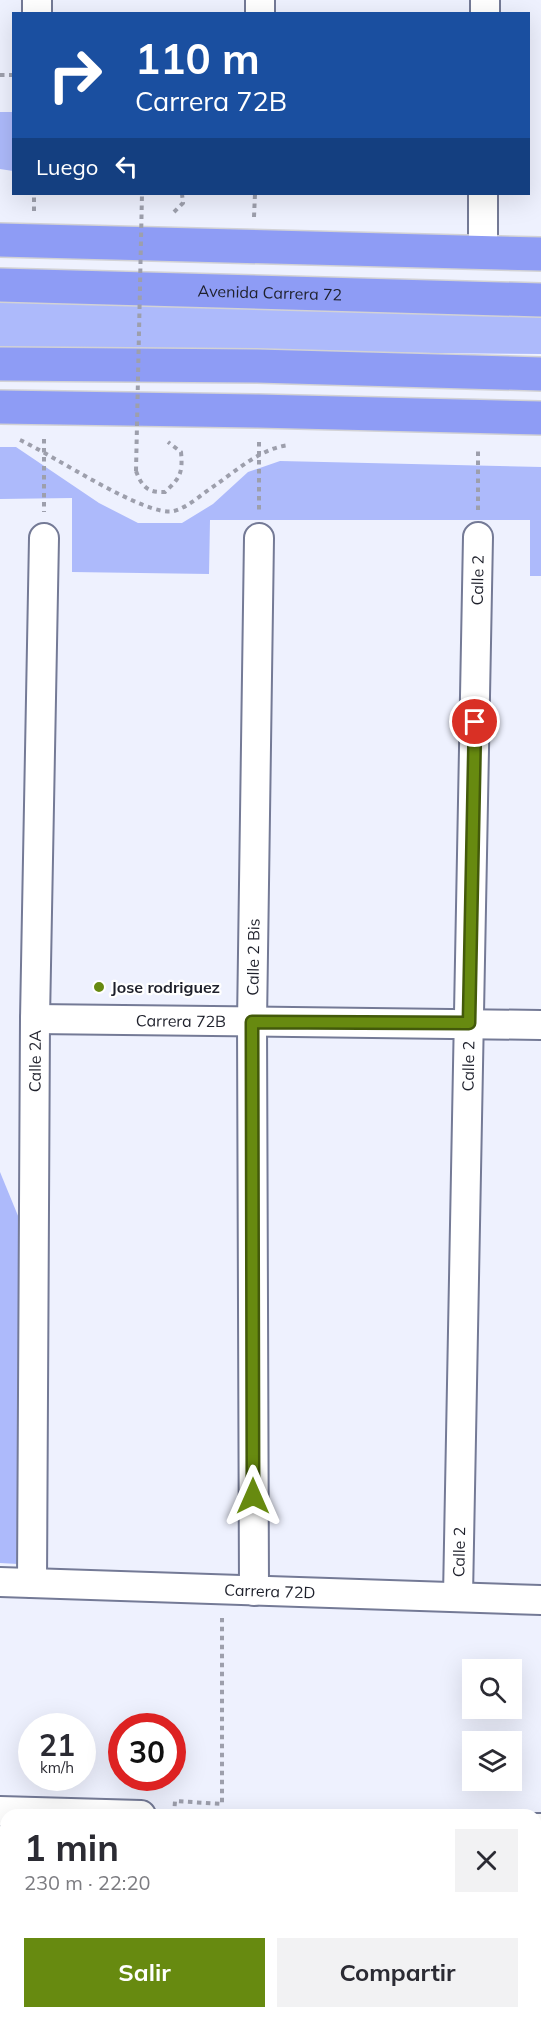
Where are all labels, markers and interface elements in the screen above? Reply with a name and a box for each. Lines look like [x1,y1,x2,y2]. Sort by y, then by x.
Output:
text: 110 m [135,32,260,85]
icon: right [36,36,114,114]
text: Carrera 72B [135,84,287,118]
icon: left [110,150,143,183]
text: Luego [36,153,98,181]
street label: Avenida Carrera 72 [197,280,342,304]
street label: Calle 2 [467,555,488,606]
pin [449,696,500,747]
icon: arrive [458,705,491,738]
street label: Calle 2 Bis [242,918,263,996]
place label: Jose rodriguez [111,977,220,997]
marker: Jose rodriguez [92,980,106,994]
street label: Carrera 72B [136,1010,226,1031]
street label: Calle 2A [25,1030,45,1092]
street label: Calle 2 [458,1041,478,1091]
position arrow [221,1464,285,1528]
street label: Calle 2 [448,1527,469,1577]
street label: Carrera 72D [224,1579,316,1602]
map controls [462,1659,522,1791]
button: search [462,1659,522,1719]
speed limit sign: 30 [108,1713,186,1791]
text: 21 [39,1726,75,1764]
button: layers [462,1731,522,1791]
text: km/h [40,1758,74,1777]
text: 1 min [24,1825,119,1870]
button: close [455,1829,518,1892]
text: 230 m · 22:20 [24,1870,150,1895]
button: Salir [24,1938,265,2007]
button: Compartir [277,1938,518,2007]

